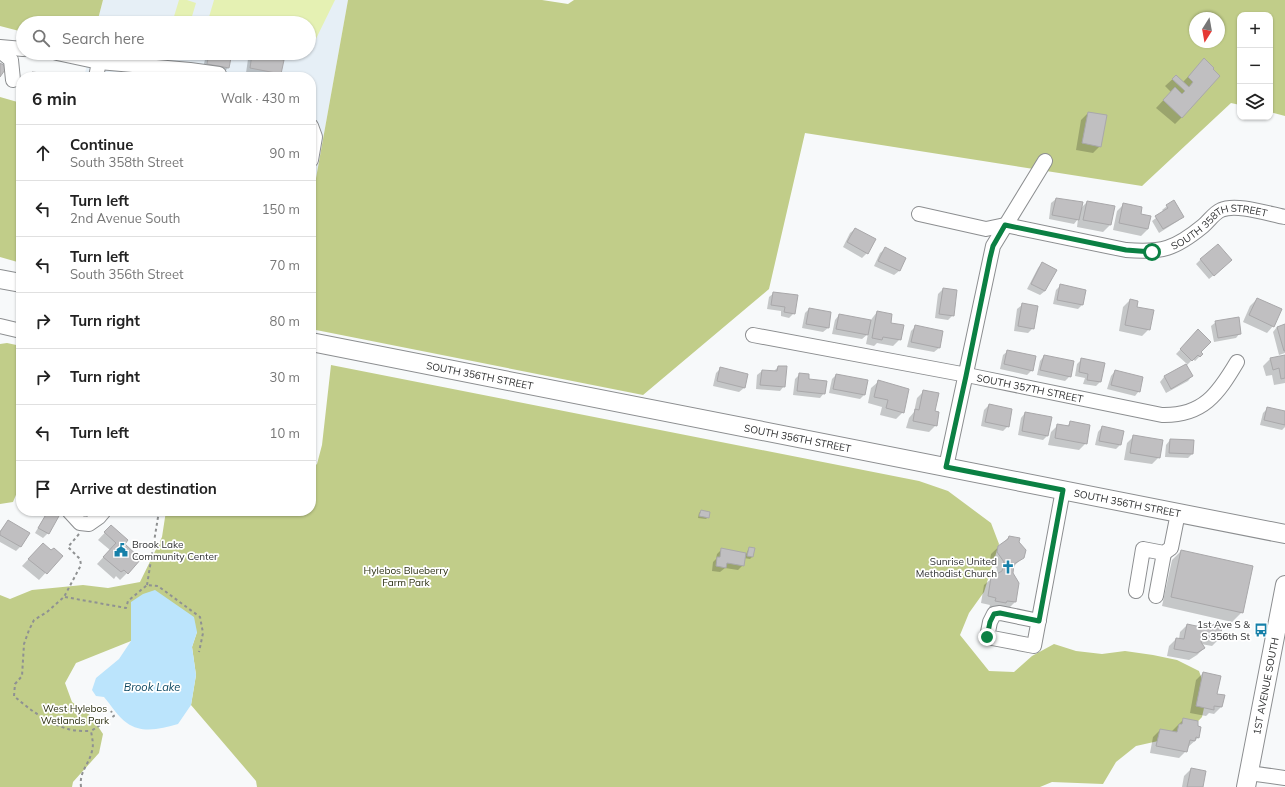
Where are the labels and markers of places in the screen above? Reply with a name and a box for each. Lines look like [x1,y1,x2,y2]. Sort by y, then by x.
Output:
place label: Brook Lake Community Center [132,538,218,563]
public building icon: Brook Lake Community Center [113,542,129,558]
place label: Sunrise United Methodist Church [916,555,997,580]
church icon: Sunrise United Methodist Church [1000,559,1016,575]
place label: 1st Ave S & S 356th St [1197,618,1250,643]
bus stop icon: 1st Ave S & S 356th St [1253,622,1269,638]

